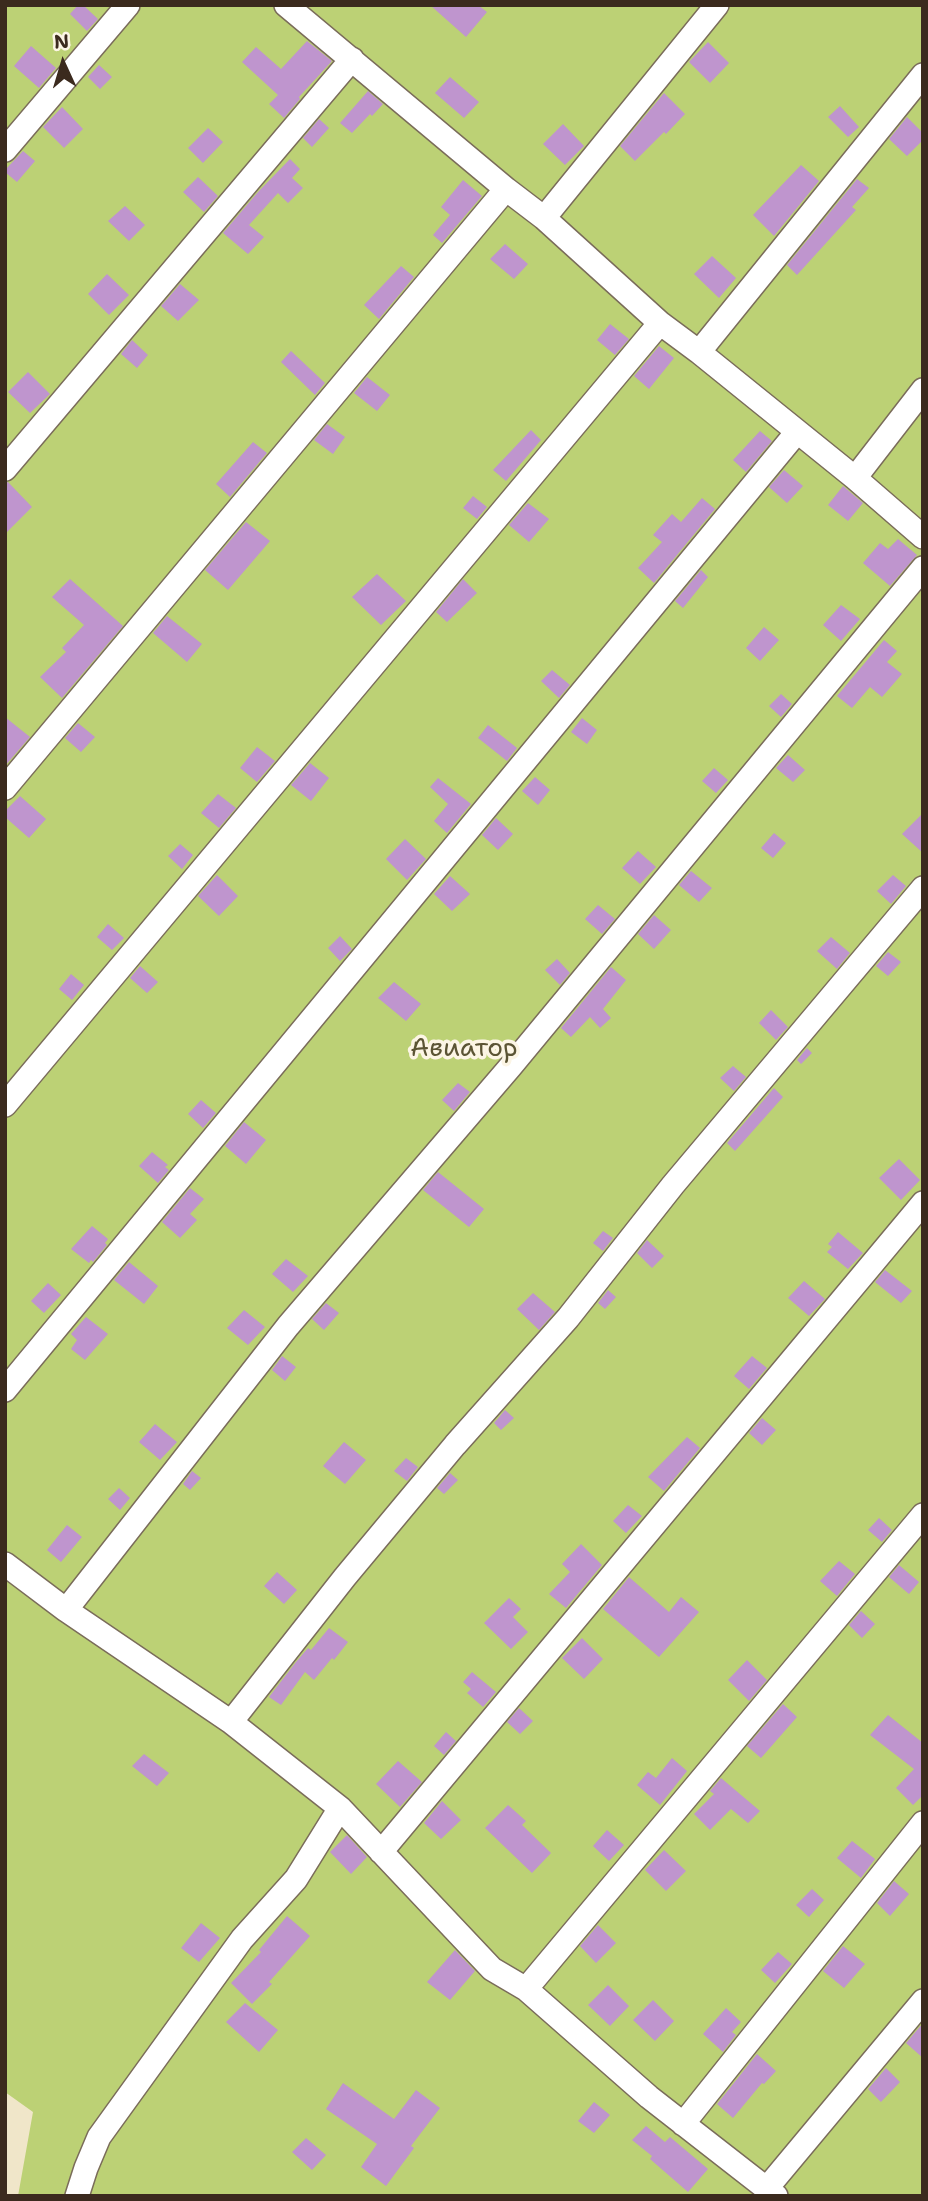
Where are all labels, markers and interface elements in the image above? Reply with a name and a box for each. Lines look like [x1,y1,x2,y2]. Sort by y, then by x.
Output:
north arrow [28,28,98,98]
text: N [53,29,70,55]
park label: Авиатор [410,1033,518,1065]

